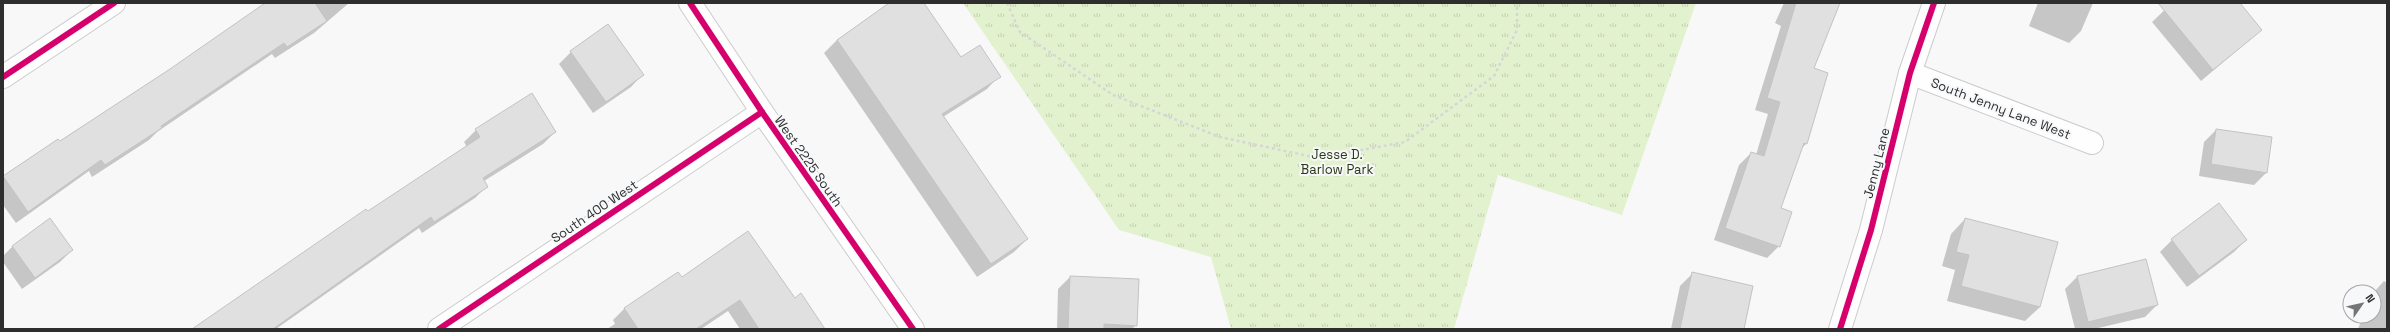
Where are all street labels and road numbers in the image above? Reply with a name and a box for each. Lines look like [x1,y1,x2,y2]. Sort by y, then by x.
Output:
street label: South Jenny Lane West [1928,74,2073,143]
street label: West 2225 South [771,112,846,210]
street label: Jenny Lane [1859,126,1893,200]
street label: South 400 West [548,176,641,247]

